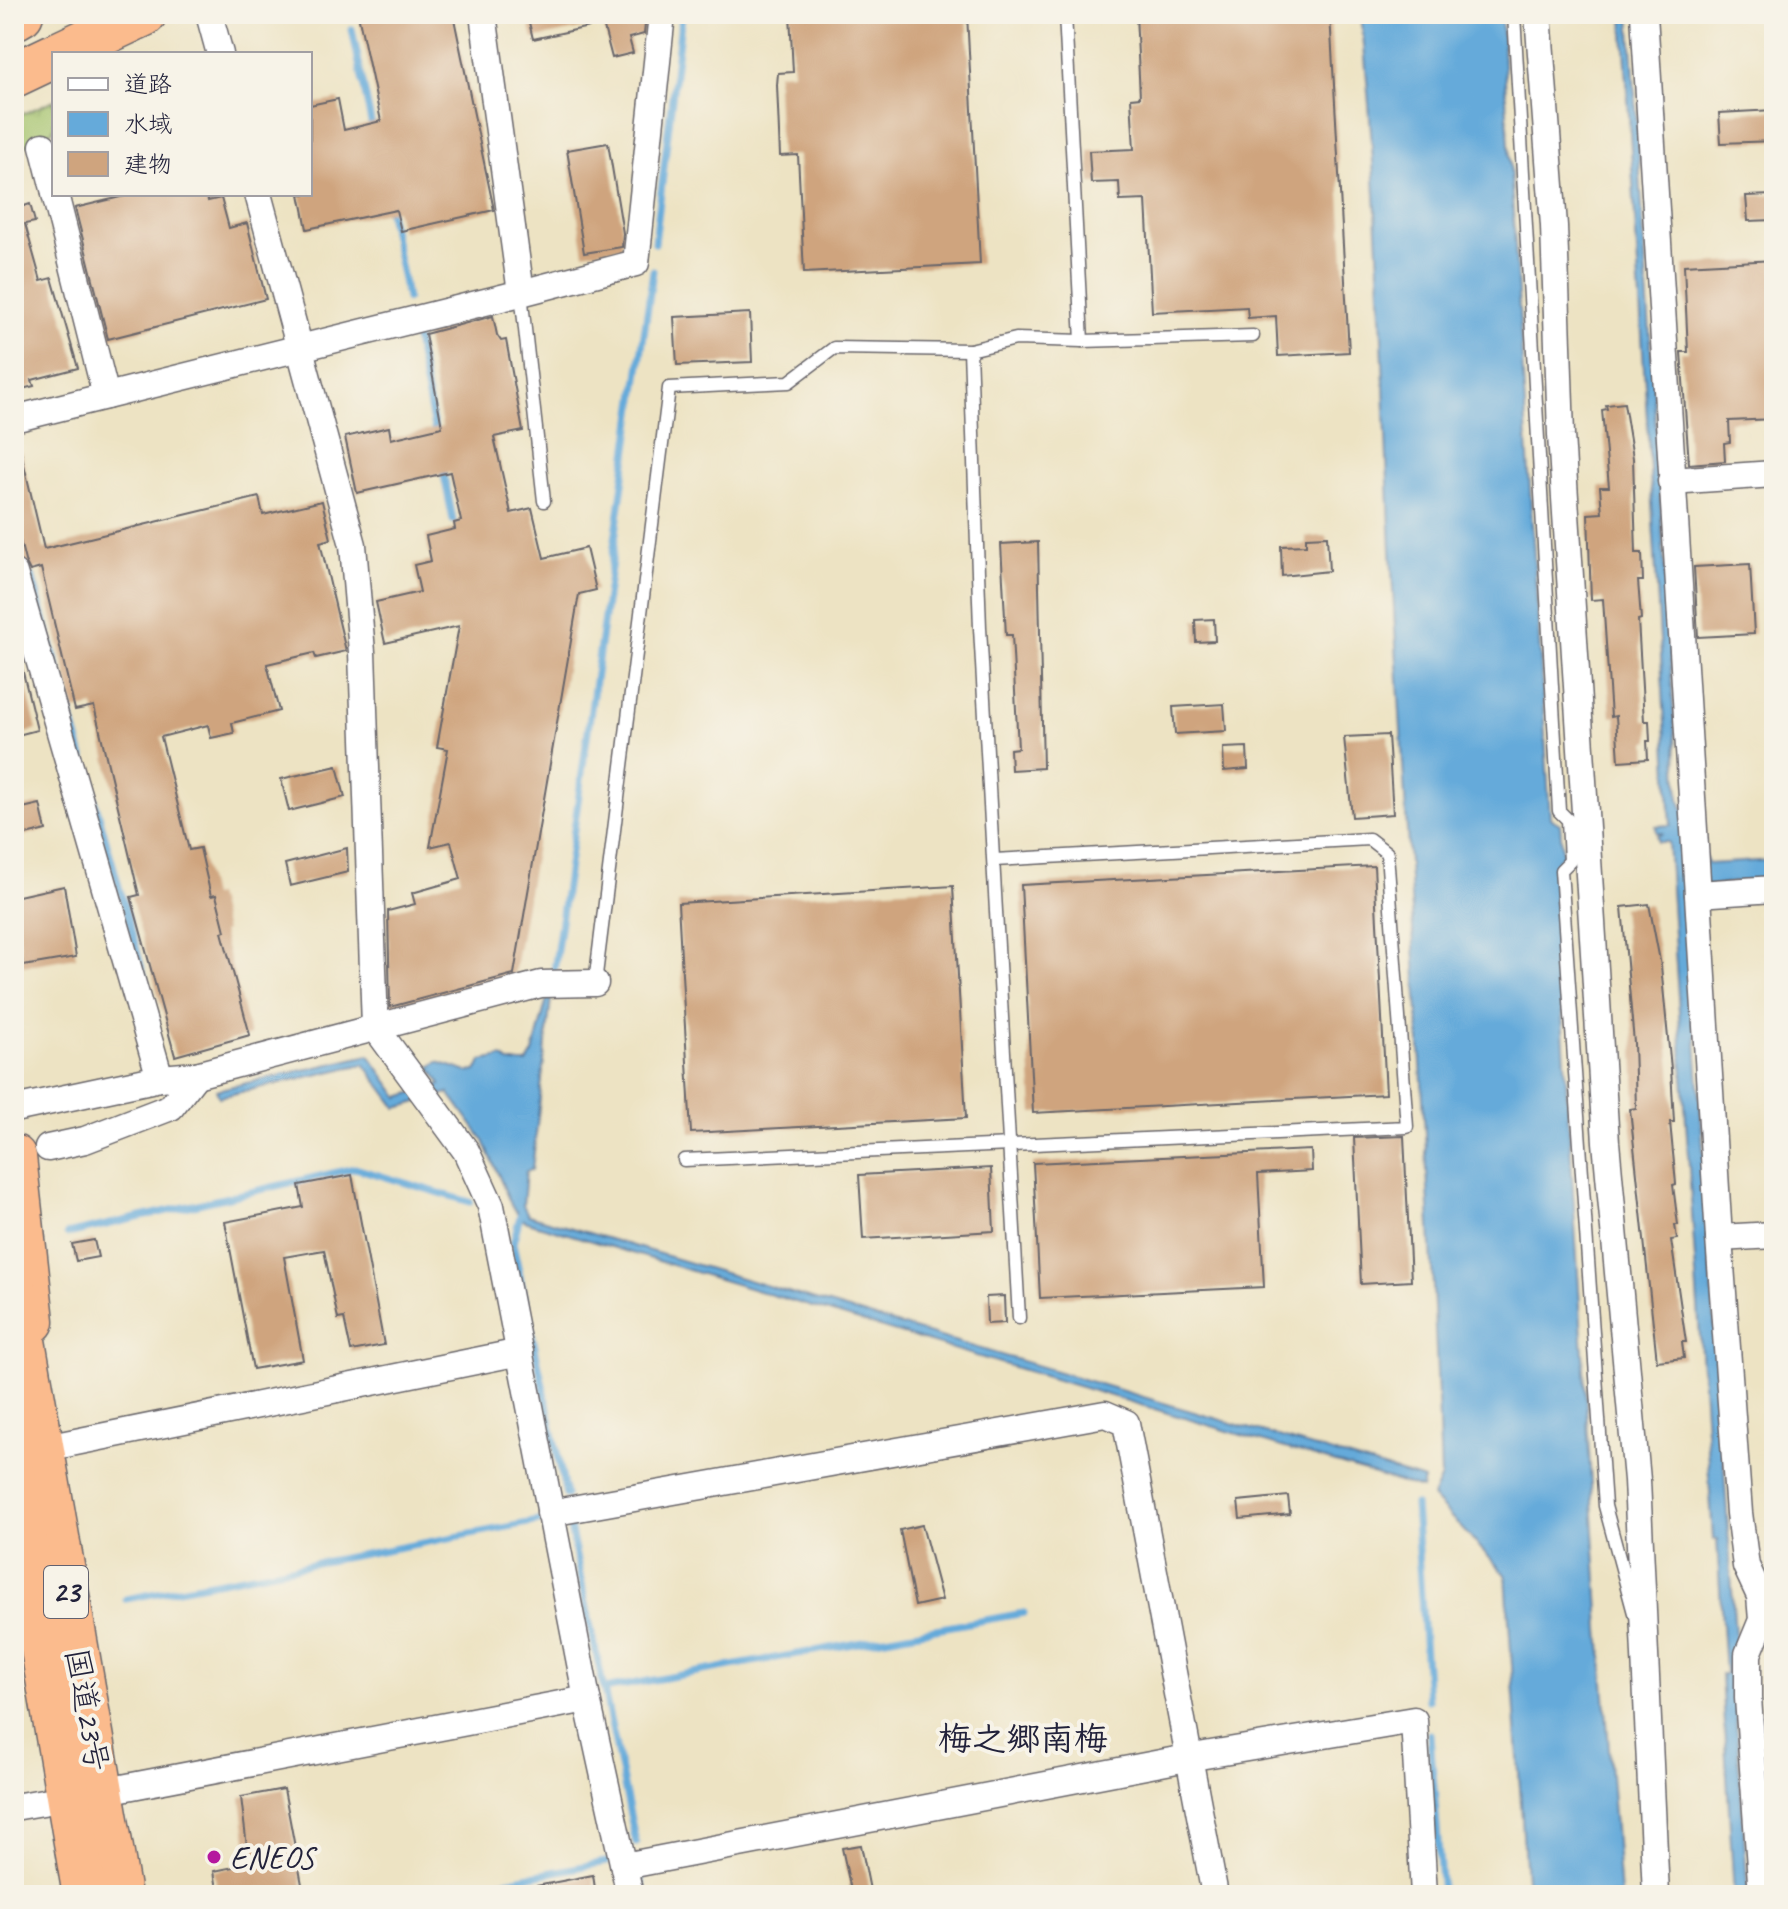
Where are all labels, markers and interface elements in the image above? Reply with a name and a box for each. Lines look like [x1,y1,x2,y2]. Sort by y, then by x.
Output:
legend [52,52,312,196]
text: 道路 [124,69,172,99]
text: 水域 [124,109,172,139]
text: 建物 [124,149,172,179]
road number: 23 [44,1566,88,1618]
street label: 国道23号 [56,1645,118,1775]
district label: 梅之郷南梅 [938,1717,1108,1760]
place label: ENEOS [230,1837,319,1878]
marker: ENEOS [205,1848,223,1866]

